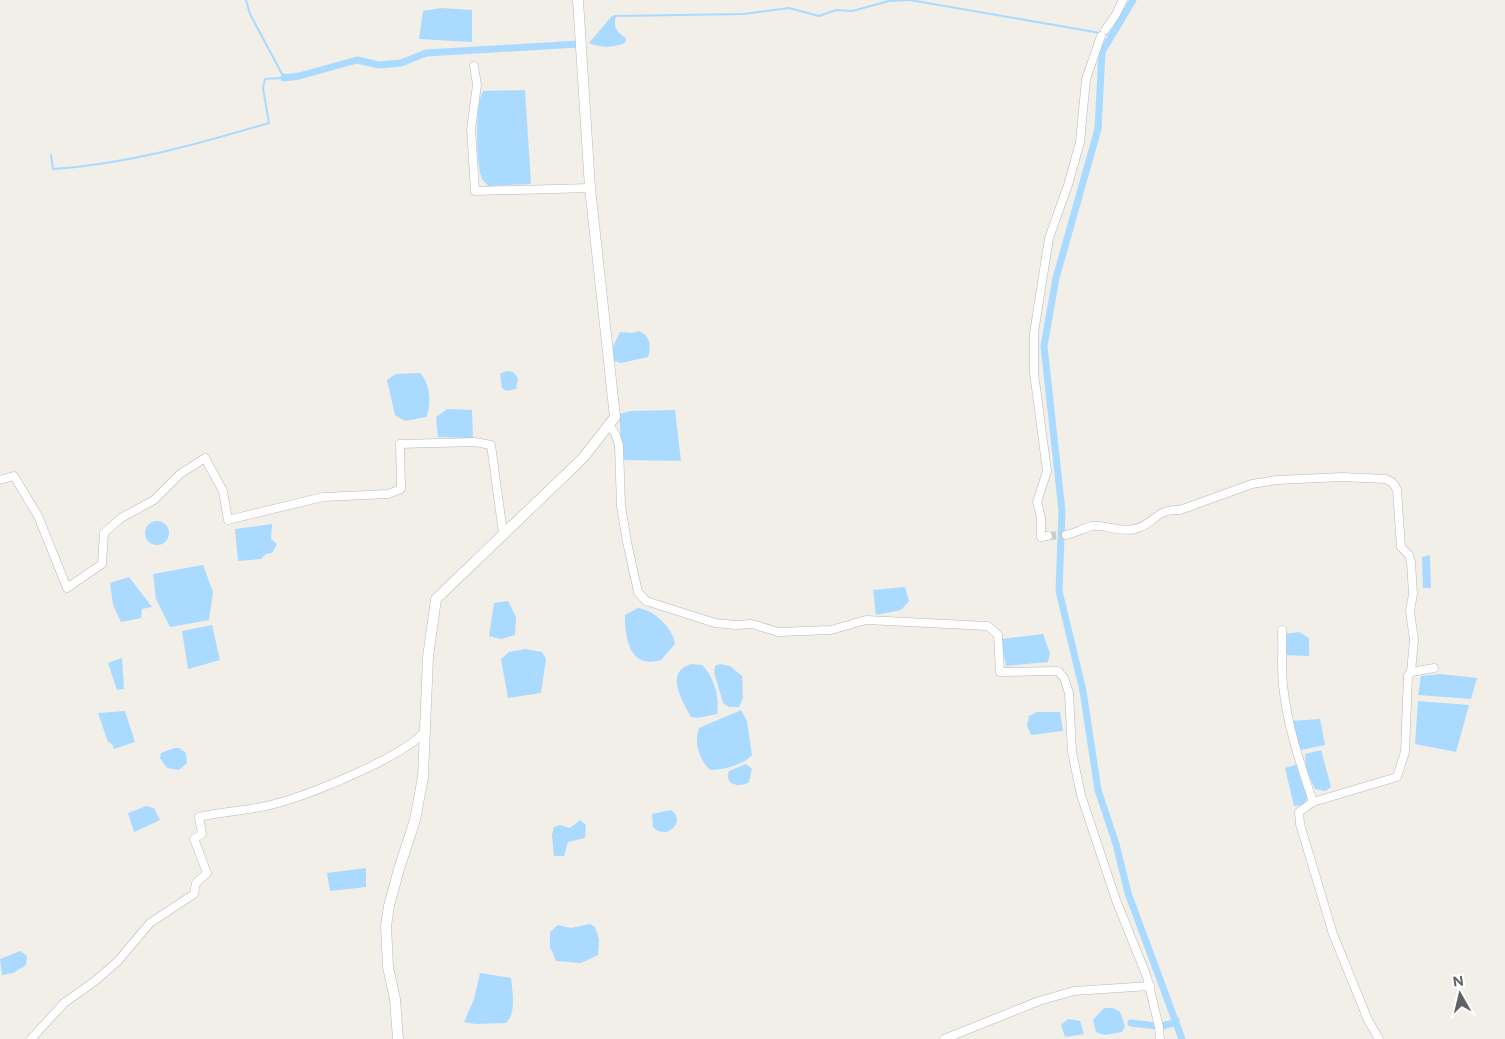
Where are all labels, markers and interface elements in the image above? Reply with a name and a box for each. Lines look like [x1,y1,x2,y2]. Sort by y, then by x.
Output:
north arrow [1435,969,1485,1019]
text: N [1452,972,1465,991]

